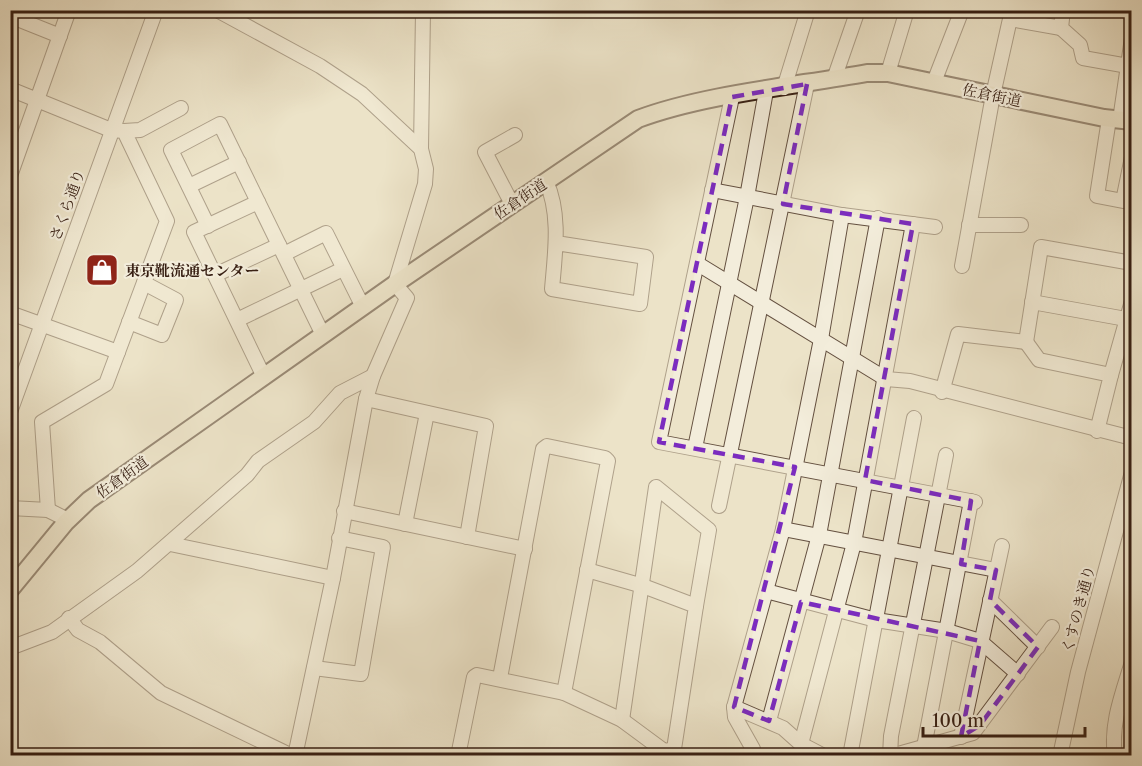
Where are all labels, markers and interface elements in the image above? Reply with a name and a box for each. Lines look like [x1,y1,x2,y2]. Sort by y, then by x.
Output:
street label: 佐倉街道 [961,79,1023,111]
street label: さくら通り [45,167,89,243]
street label: 佐倉街道 [490,174,550,224]
shop icon: 東京靴流通センター [84,252,120,288]
place label: 東京靴流通センター [125,261,259,280]
street label: 佐倉街道 [92,452,152,502]
street label: くすのき通り [1057,563,1099,655]
scale bar [923,700,1085,738]
text: 100 m [932,710,984,732]

